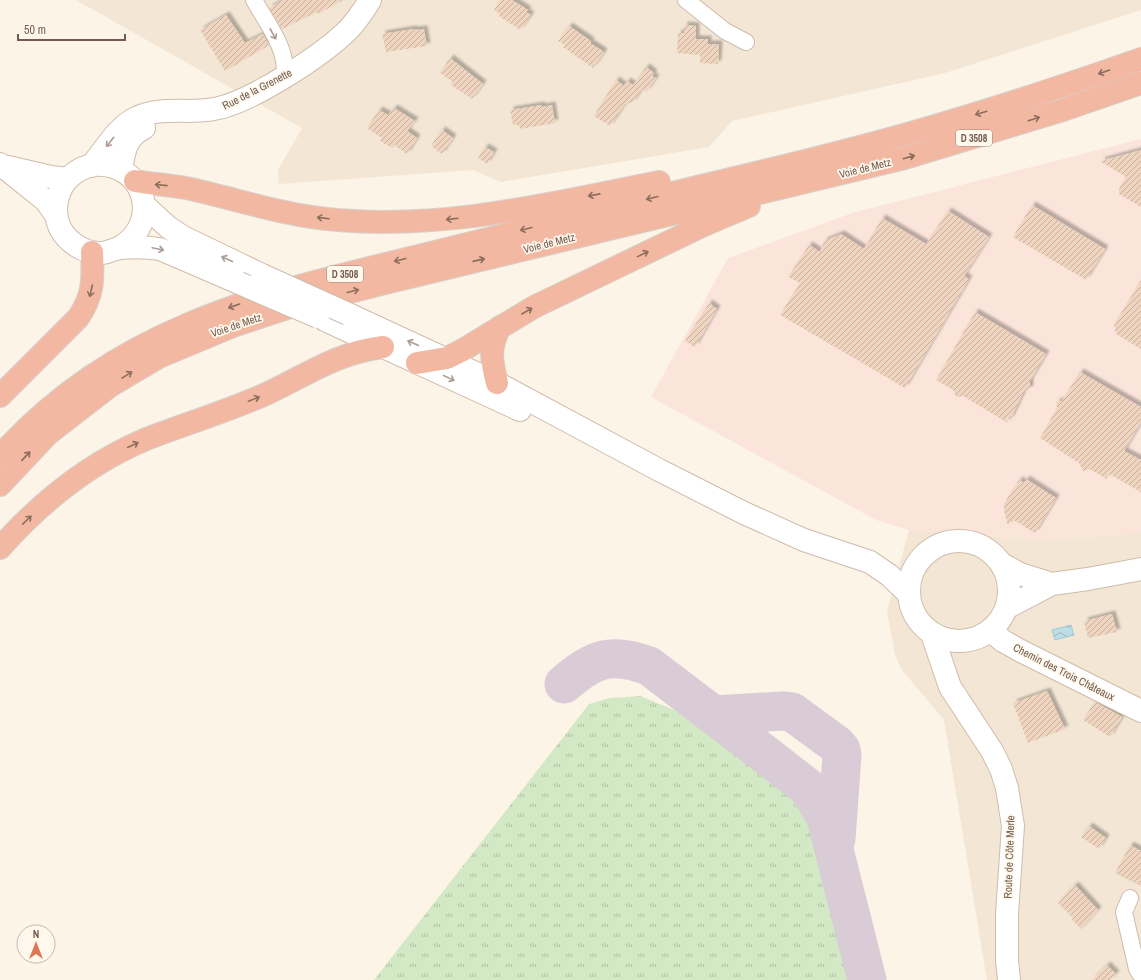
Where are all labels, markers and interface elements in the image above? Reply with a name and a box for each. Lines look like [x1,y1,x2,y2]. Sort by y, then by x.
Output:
scale bar [18,16,125,42]
text: 50 m [24,22,46,38]
one-way arrow [270,28,277,40]
street label: Rue de la Grenette [220,65,294,113]
one-way arrow [1098,69,1111,76]
one-way arrow [974,110,987,117]
one-way arrow [1027,115,1039,123]
road number: D 3508 [956,130,992,146]
one-way arrow [106,137,114,148]
one-way arrow [902,153,915,160]
street label: Voie de Metz [838,155,893,181]
one-way arrow [154,181,167,188]
one-way arrow [588,191,601,199]
one-way arrow [646,195,659,203]
one-way arrow [317,215,330,222]
one-way arrow [446,215,459,223]
one-way arrow [520,226,533,233]
street label: Voie de Metz [522,230,577,256]
one-way arrow [151,246,164,254]
one-way arrow [637,250,649,257]
one-way arrow [221,255,233,262]
one-way arrow [472,256,485,264]
one-way arrow [394,257,407,265]
road number: D 3508 [327,266,363,282]
one-way arrow [86,284,94,297]
one-way arrow [346,287,359,294]
one-way arrow [228,302,240,310]
one-way arrow [521,307,533,315]
street label: Voie de Metz [209,310,264,340]
one-way arrow [407,339,419,346]
one-way arrow [121,371,133,379]
one-way arrow [443,375,455,382]
one-way arrow [248,394,260,402]
one-way arrow [126,441,138,448]
one-way arrow [21,451,31,461]
one-way arrow [22,515,32,524]
street label: Chemin des Trois Châteaux [1011,640,1118,704]
street label: Route de Côte Merle [1001,815,1017,899]
north arrow [16,924,56,964]
text: N [33,927,39,941]

